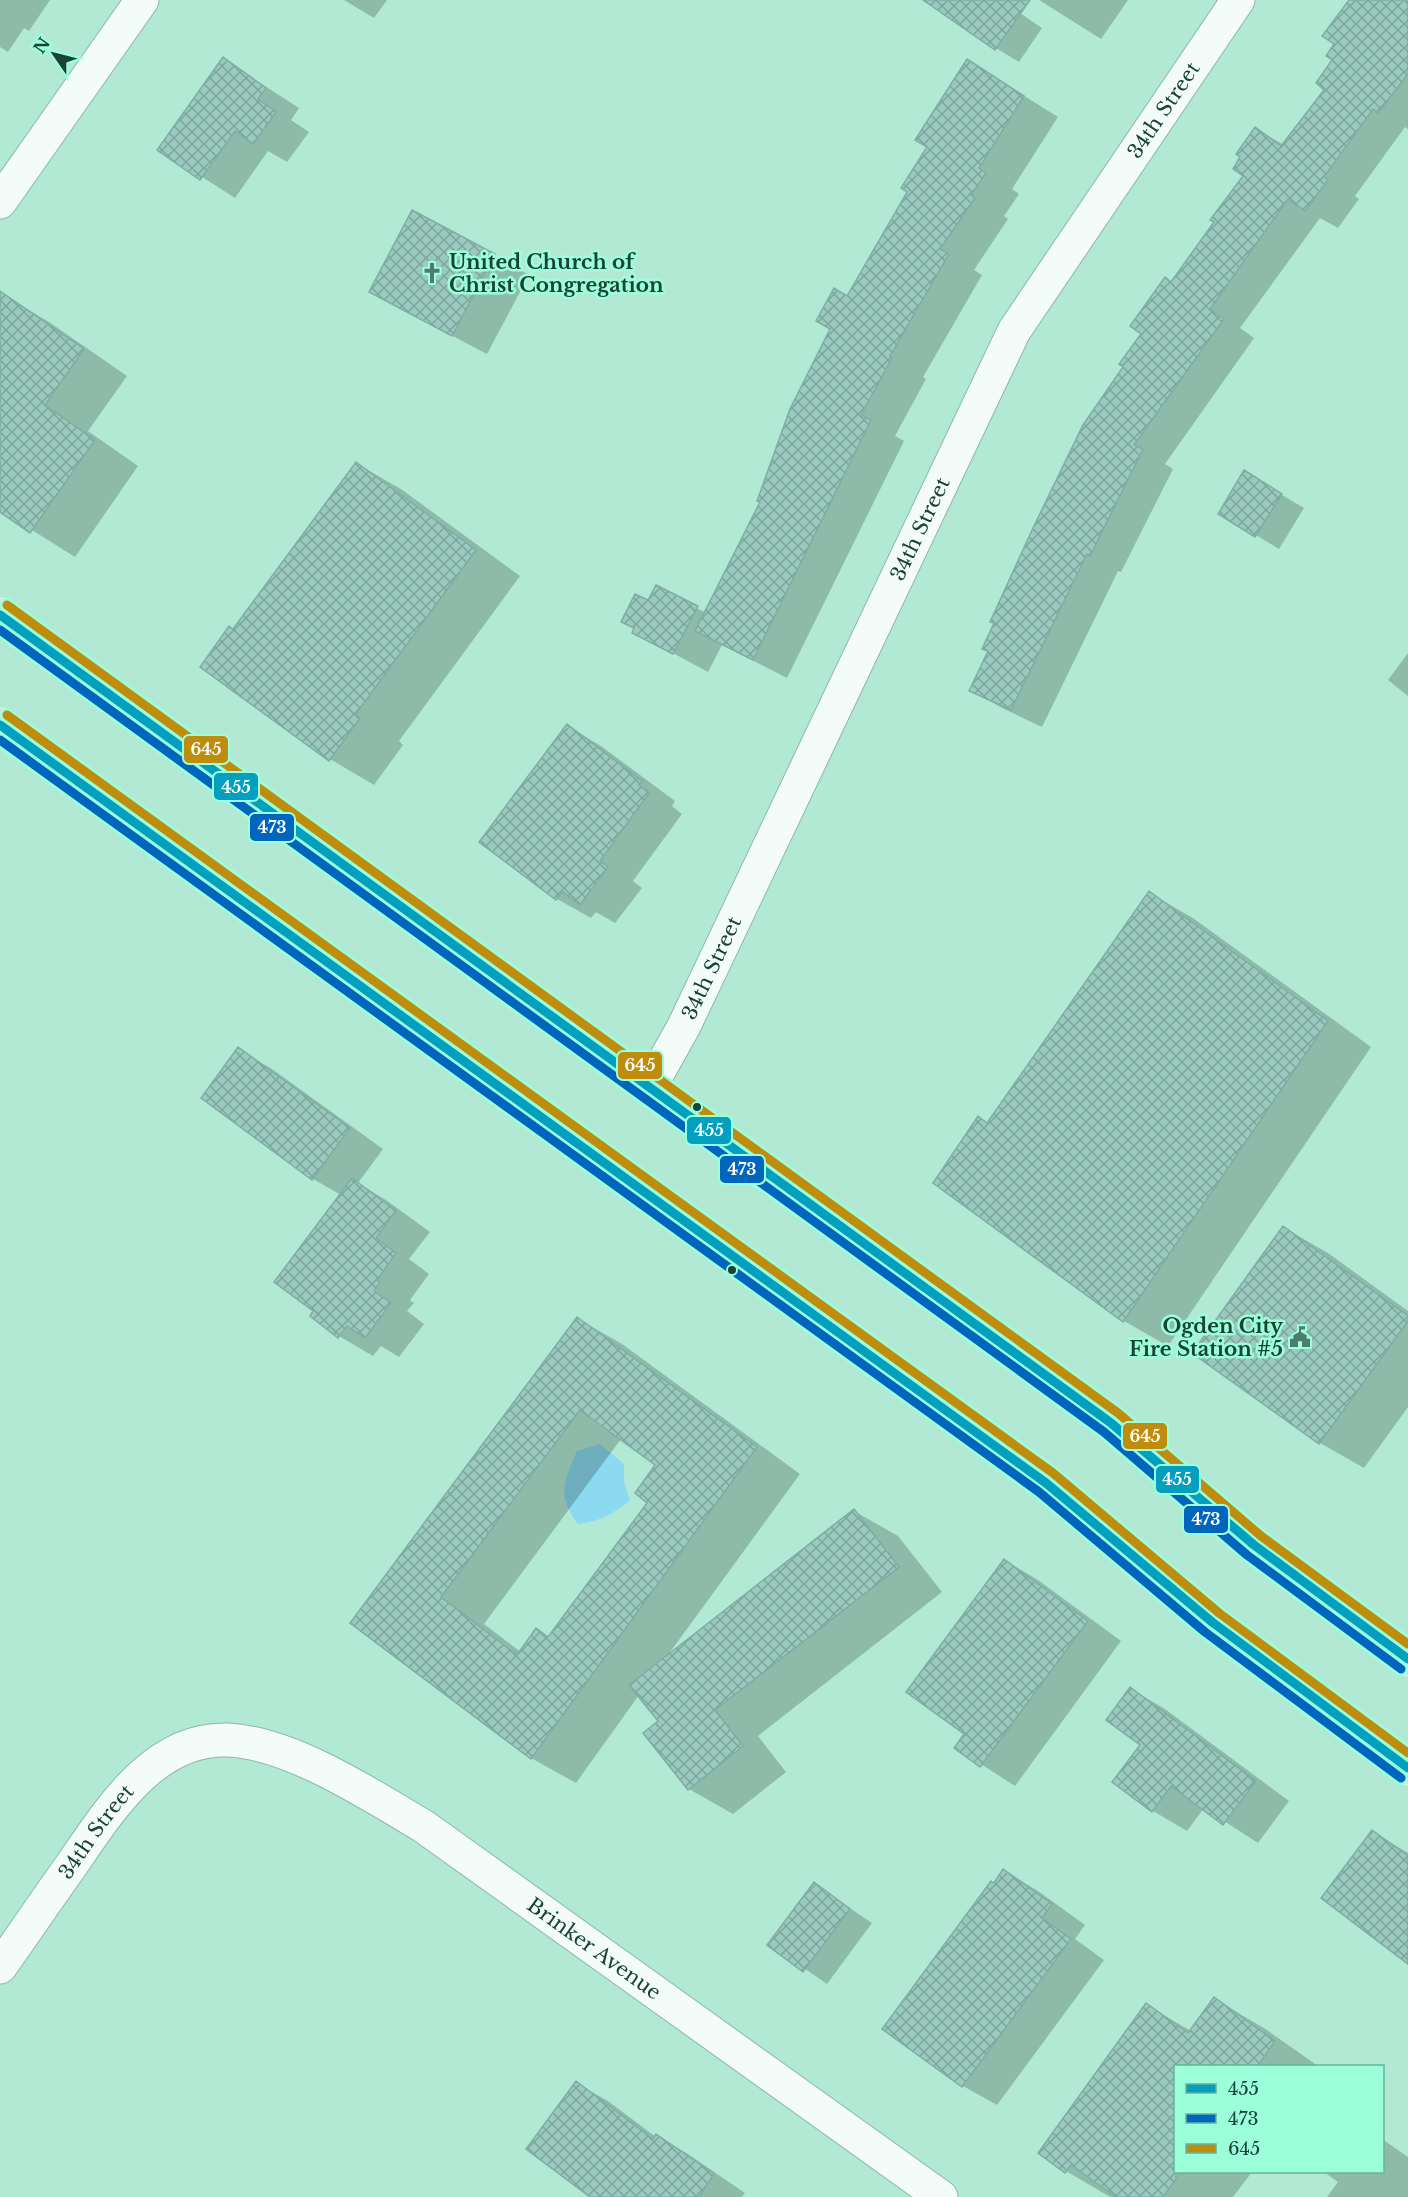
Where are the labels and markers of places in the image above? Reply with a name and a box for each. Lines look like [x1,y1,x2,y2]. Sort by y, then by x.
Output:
place label: United Church of Christ Congregation [449,250,664,297]
church icon: United Church of Christ Congregation [420,261,444,285]
unlabelled marker [691,1101,703,1113]
unlabelled marker [726,1264,738,1276]
place label: Ogden City Fire Station #5 [1129,1314,1284,1361]
public building icon: Ogden City Fire Station #5 [1288,1325,1312,1349]

